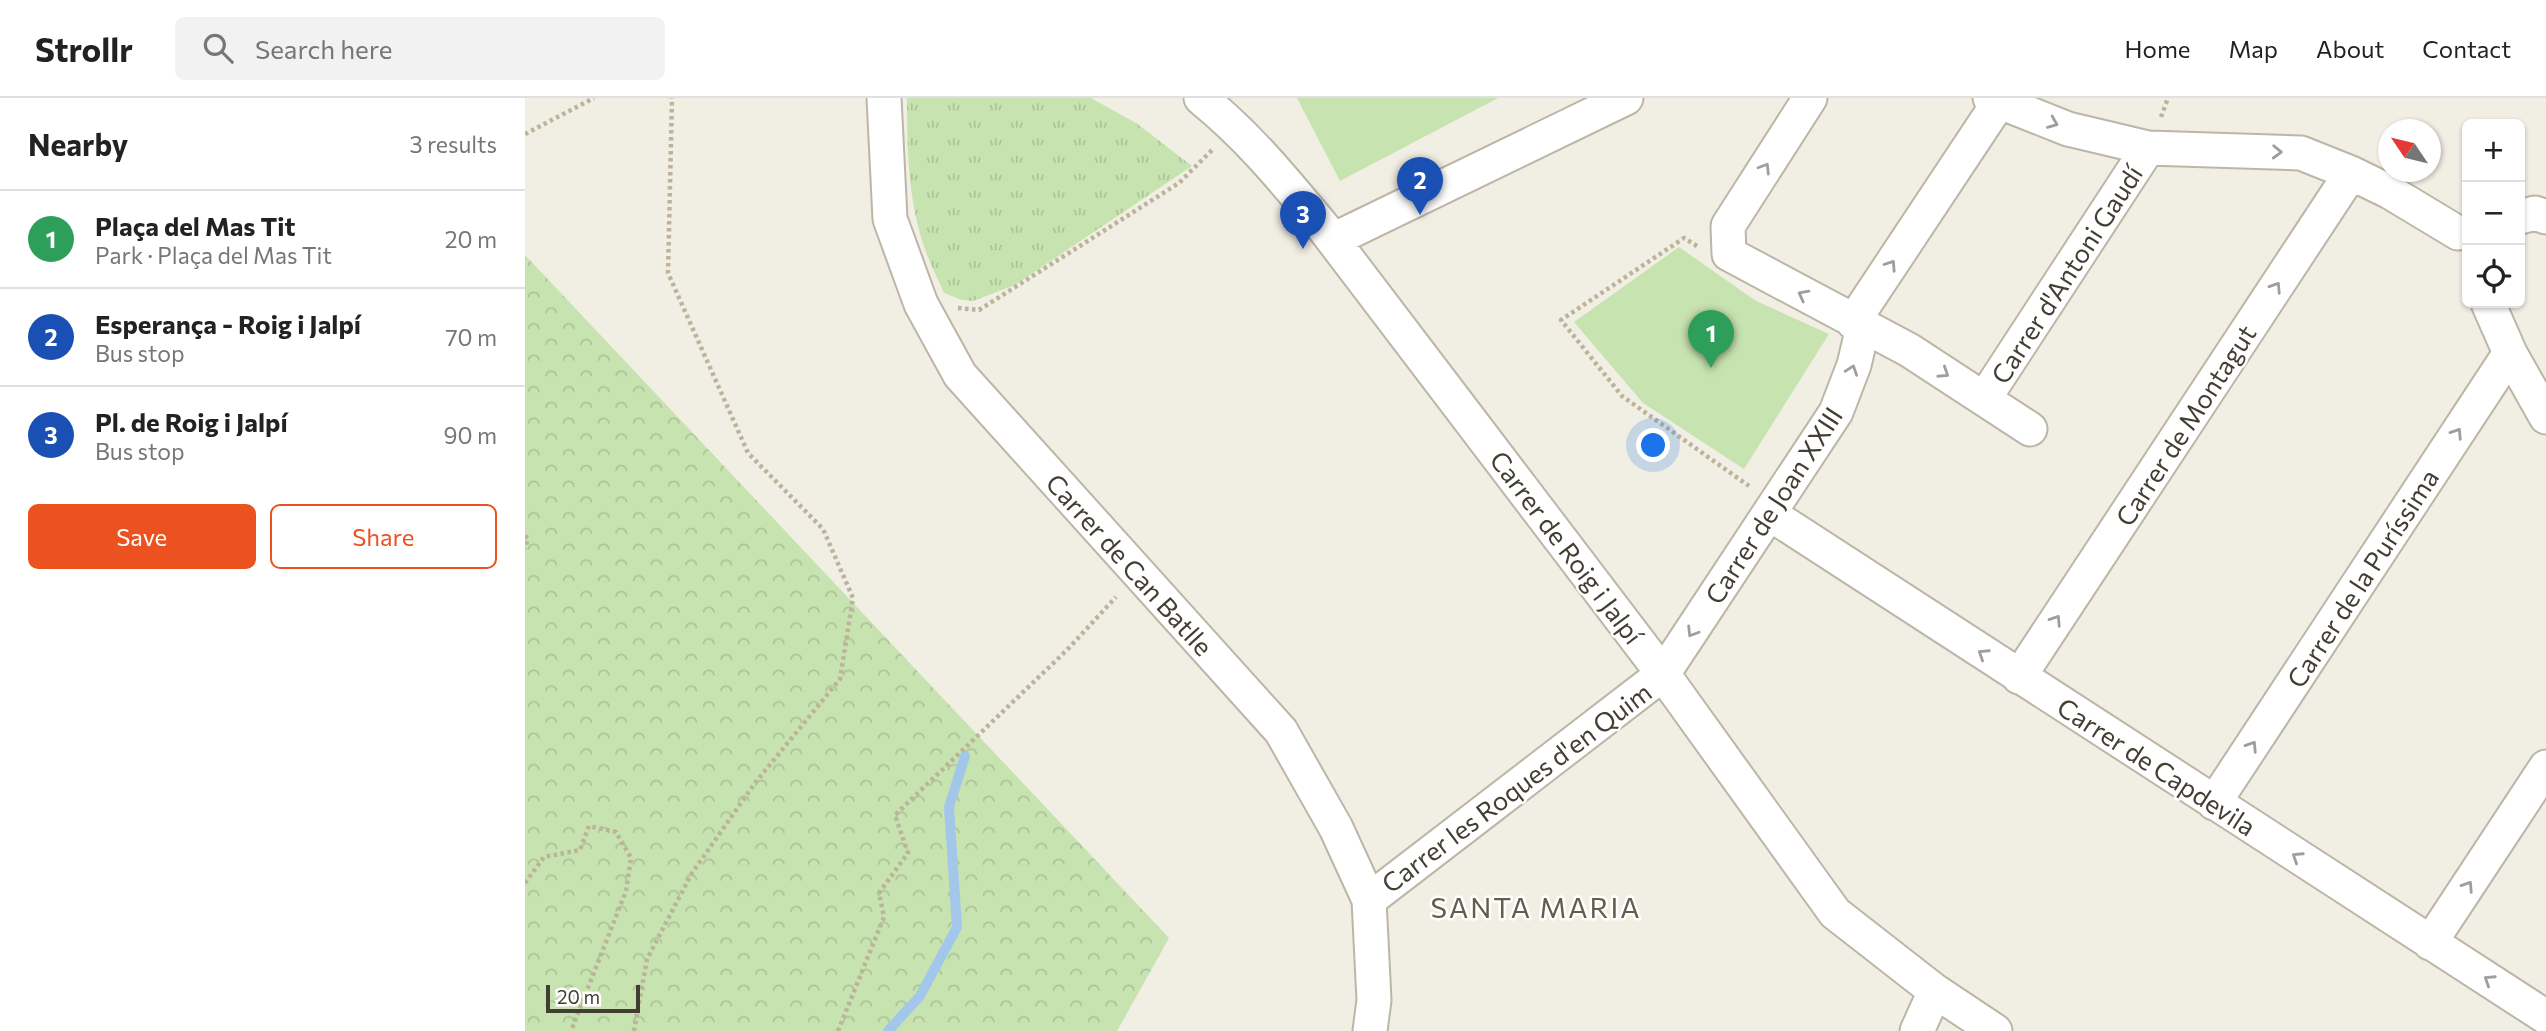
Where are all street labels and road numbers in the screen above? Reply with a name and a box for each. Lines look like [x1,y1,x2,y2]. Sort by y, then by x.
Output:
street label: Carrer d'Antoni Gaudí [1984,158,2149,389]
street label: Carrer de Montagut [2108,319,2262,531]
street label: Carrer de Joan XXIII [1698,401,1848,609]
street label: Carrer de Roig i Jalpí [1484,444,1651,651]
street label: Carrer de la Puríssima [2280,463,2444,693]
street label: Carrer de Can Batlle [1040,467,1220,661]
street label: Carrer les Roques d'en Quim [1375,676,1657,898]
street label: Carrer de Capdevila [2052,690,2262,842]

